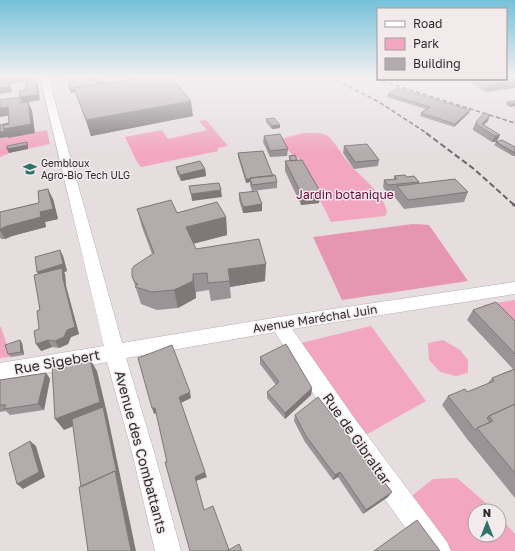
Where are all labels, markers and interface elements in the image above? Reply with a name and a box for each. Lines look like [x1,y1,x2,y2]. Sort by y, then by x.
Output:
legend [377,8,507,80]
text: Road [413,16,442,31]
text: Park [413,36,439,51]
text: Building [413,56,461,71]
place label: Gembloux Agro-Bio Tech ULG [41,157,130,181]
school or university icon: Gembloux Agro-Bio Tech ULG [22,161,38,177]
park label: Jardin botanique [296,187,394,202]
street label: Avenue Maréchal Juin [252,301,378,336]
street label: Rue Sigebert [13,346,101,377]
street label: Avenue des Combattants [112,369,171,535]
street label: Rue de Gibraltar [319,390,396,488]
north arrow [467,503,507,543]
text: N [483,506,491,519]

